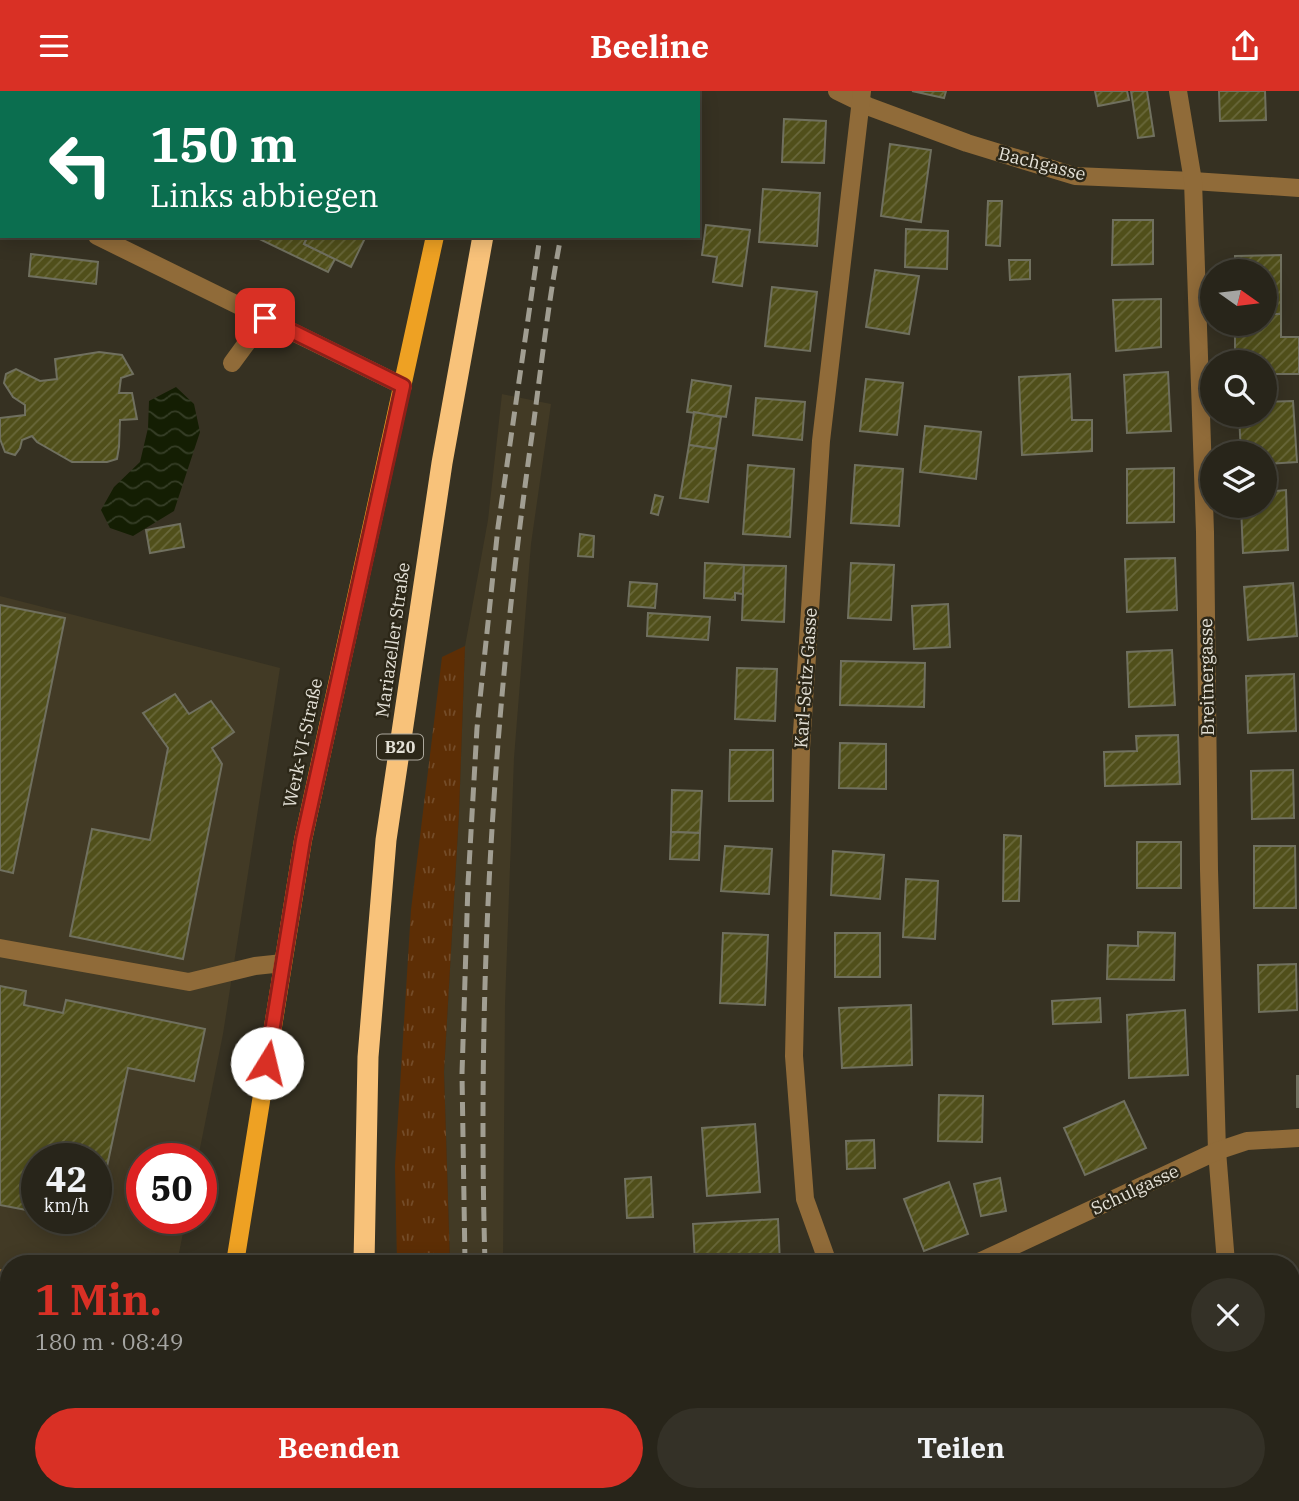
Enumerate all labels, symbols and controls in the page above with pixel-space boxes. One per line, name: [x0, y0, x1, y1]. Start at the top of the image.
text: Beeline: [590, 25, 709, 67]
icon: menu: [35, 27, 73, 65]
icon: share: [1226, 27, 1264, 65]
text: 150 m: [150, 112, 297, 175]
icon: left: [35, 119, 126, 210]
street label: Bachgasse: [996, 142, 1088, 185]
text: Links abbiegen: [150, 174, 379, 216]
north arrow: [1200, 259, 1278, 336]
map controls: [1200, 259, 1277, 518]
pin: [235, 288, 295, 348]
icon: arrive: [246, 299, 284, 337]
button: search: [1200, 350, 1277, 427]
button: layers: [1200, 441, 1277, 518]
street label: Mariazeller Straße: [370, 561, 415, 719]
street label: Karl-Seitz-Gasse: [789, 607, 822, 749]
street label: Breitnergasse: [1194, 618, 1219, 736]
street label: Werk-VI-Straße: [278, 676, 327, 810]
road number: B20: [377, 734, 423, 759]
position arrow: [230, 1026, 304, 1100]
speed limit sign: 50: [126, 1143, 217, 1234]
text: 42: [45, 1156, 88, 1202]
street label: Schulgasse: [1087, 1159, 1182, 1220]
text: km/h: [44, 1194, 89, 1217]
text: 1 Min.: [35, 1272, 162, 1327]
button: close: [1191, 1278, 1265, 1352]
text: 180 m · 08:49: [35, 1326, 184, 1356]
button: Beenden: [35, 1408, 643, 1488]
button: Teilen: [657, 1408, 1265, 1488]

